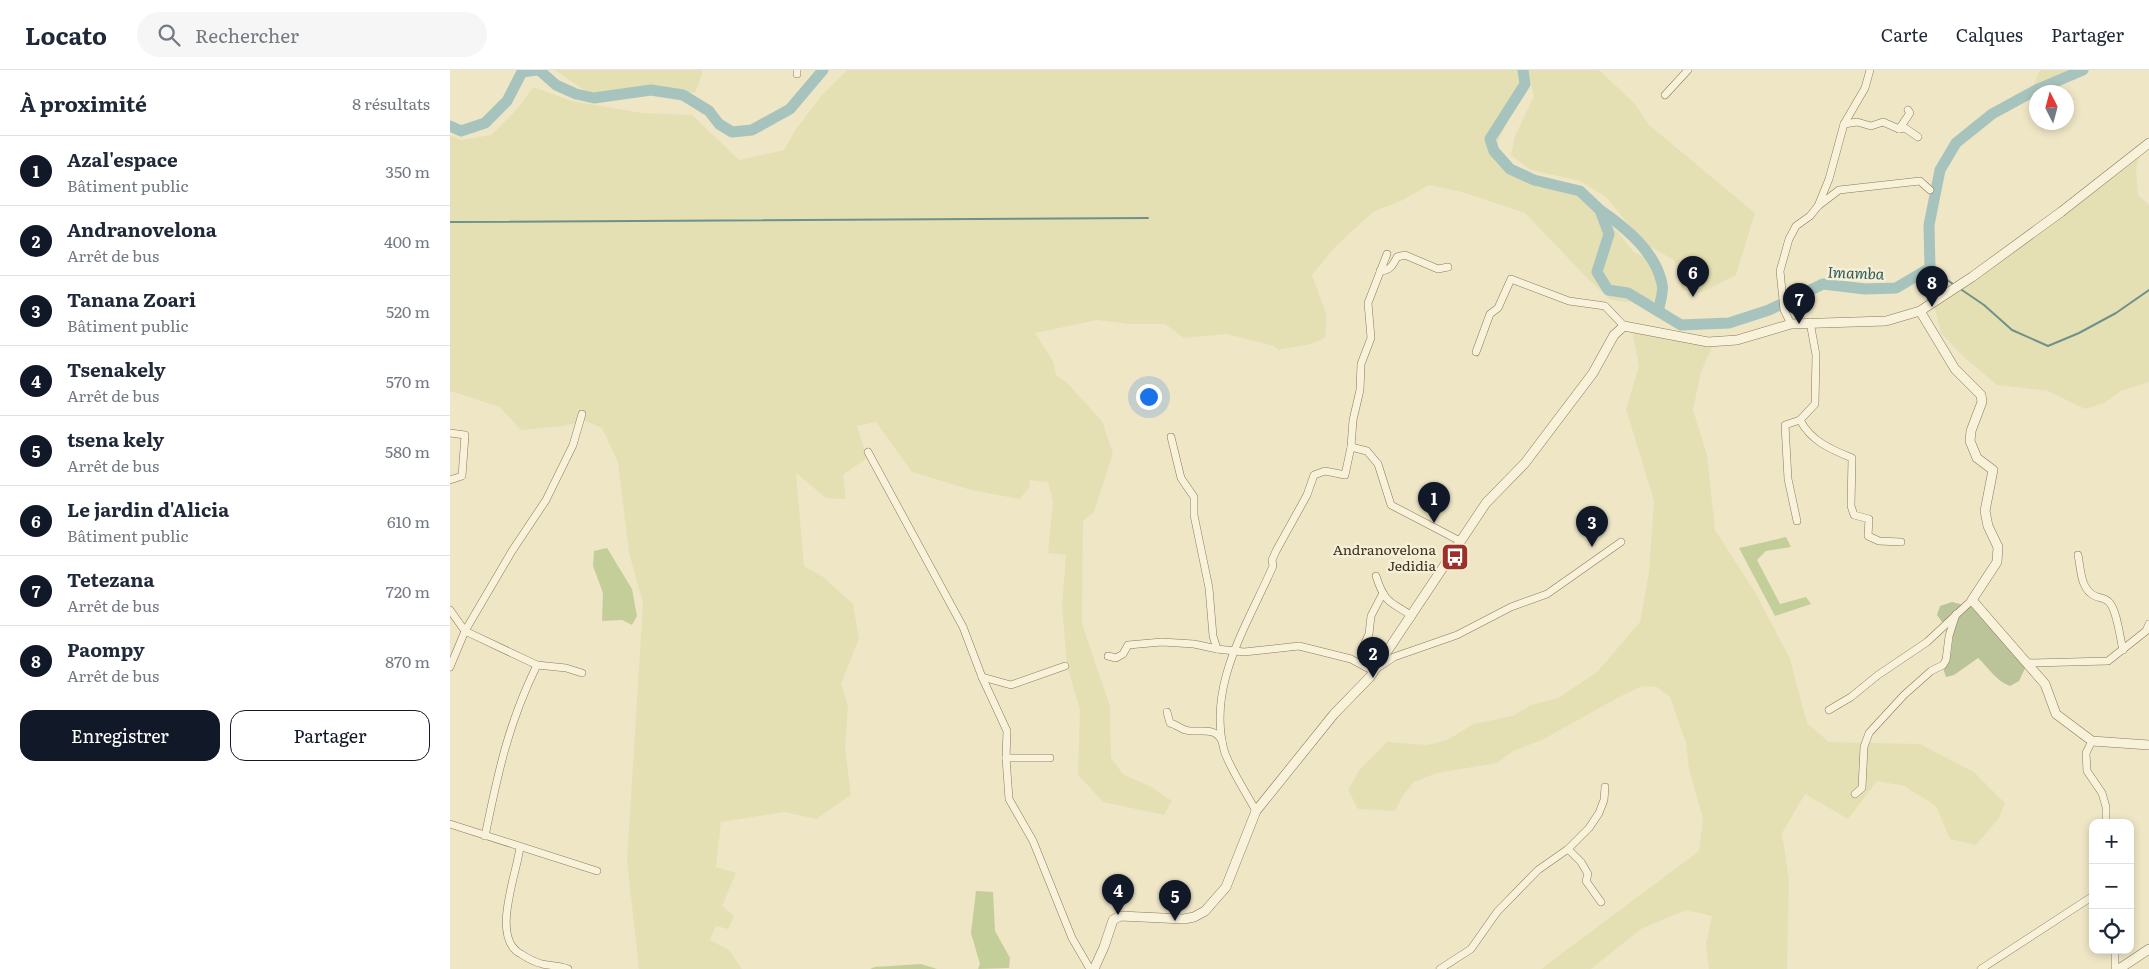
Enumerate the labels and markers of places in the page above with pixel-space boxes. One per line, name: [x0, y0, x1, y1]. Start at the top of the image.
pin: 6: [1677, 256, 1709, 297]
pin: 8: [1916, 266, 1948, 307]
pin: 7: [1783, 283, 1815, 324]
pin: 1: [1418, 482, 1450, 523]
pin: 3: [1576, 506, 1608, 547]
place label: Andranovelona Jedidia: [1333, 539, 1436, 575]
bus stop icon: Andranovelona Jedidia: [1440, 542, 1470, 572]
pin: 2: [1357, 637, 1389, 678]
pin: 4: [1102, 874, 1134, 915]
pin: 5: [1159, 880, 1191, 921]

